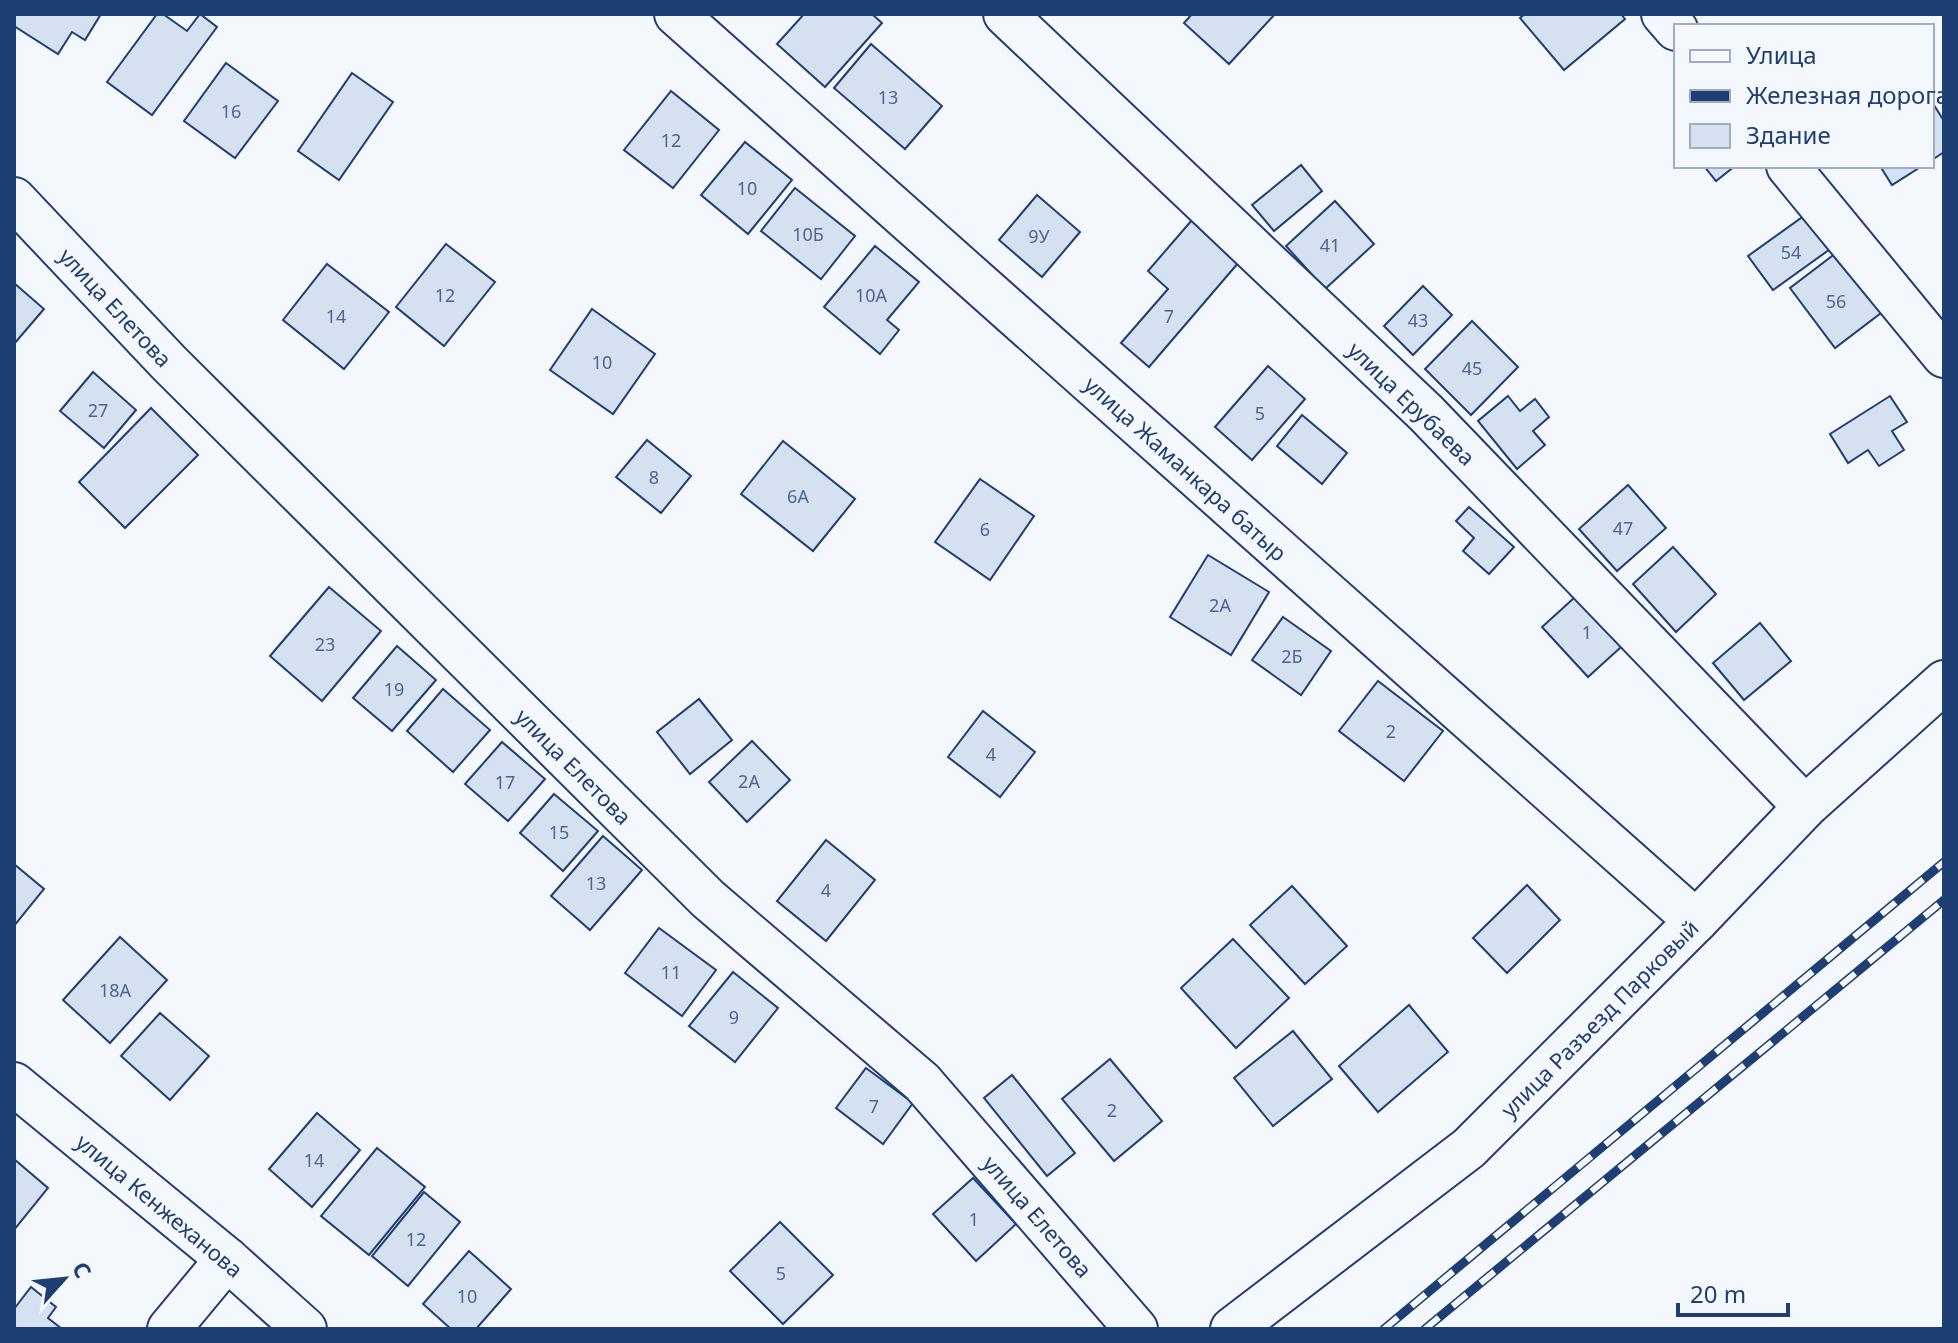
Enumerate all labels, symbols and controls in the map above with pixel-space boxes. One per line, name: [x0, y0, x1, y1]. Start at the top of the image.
legend: [1674, 24, 1934, 168]
text: Улица: [1746, 38, 1817, 71]
text: Железная дорога: [1746, 78, 1949, 111]
house number: 13: [878, 85, 898, 109]
house number: 16: [221, 99, 241, 123]
text: Здание: [1746, 118, 1831, 151]
house number: 12: [661, 128, 681, 152]
house number: 10: [737, 176, 757, 200]
house number: 10Б: [792, 222, 824, 246]
house number: 9У: [1028, 224, 1051, 248]
house number: 41: [1320, 233, 1340, 257]
house number: 54: [1781, 240, 1801, 264]
street label: улица Елетова: [53, 241, 179, 373]
house number: 12: [435, 283, 455, 307]
house number: 10А: [855, 283, 888, 307]
house number: 56: [1826, 289, 1846, 313]
house number: 14: [326, 304, 346, 328]
house number: 7: [1164, 304, 1174, 328]
house number: 43: [1408, 308, 1428, 332]
street label: улица Ерубаева: [1342, 334, 1482, 472]
house number: 10: [592, 350, 612, 374]
house number: 45: [1462, 356, 1482, 380]
street label: улица Жаманкара батыр: [1078, 369, 1294, 567]
house number: 27: [88, 398, 108, 422]
house number: 5: [1255, 401, 1265, 425]
house number: 8: [649, 465, 659, 489]
house number: 6А: [787, 484, 809, 508]
house number: 47: [1613, 516, 1633, 540]
house number: 6: [980, 517, 990, 541]
house number: 2А: [1209, 593, 1231, 617]
house number: 1: [1582, 620, 1592, 644]
house number: 23: [315, 632, 335, 656]
house number: 2Б: [1281, 644, 1303, 668]
house number: 19: [384, 677, 404, 701]
street label: улица Елетова: [509, 701, 639, 831]
house number: 2: [1386, 719, 1396, 743]
house number: 4: [986, 742, 996, 766]
house number: 2А: [738, 769, 760, 793]
house number: 17: [495, 770, 515, 794]
house number: 15: [549, 820, 569, 844]
house number: 13: [586, 871, 606, 895]
house number: 4: [821, 878, 831, 902]
street label: улица Разъезд Парковый: [1494, 913, 1704, 1123]
house number: 11: [661, 960, 681, 984]
house number: 18А: [99, 978, 132, 1002]
house number: 9: [729, 1005, 739, 1029]
house number: 7: [869, 1094, 879, 1118]
house number: 2: [1107, 1098, 1117, 1122]
street label: улица Кенжеханова: [70, 1126, 250, 1284]
house number: 14: [304, 1148, 324, 1172]
street label: улица Елетова: [977, 1148, 1099, 1284]
house number: 1: [969, 1207, 979, 1231]
house number: 12: [406, 1227, 426, 1251]
north arrow: [24, 1239, 104, 1319]
text: С: [66, 1256, 99, 1283]
house number: 5: [776, 1261, 786, 1285]
scale bar: [1678, 1267, 1788, 1317]
text: 20 m: [1690, 1277, 1746, 1310]
house number: 10: [457, 1284, 477, 1308]

